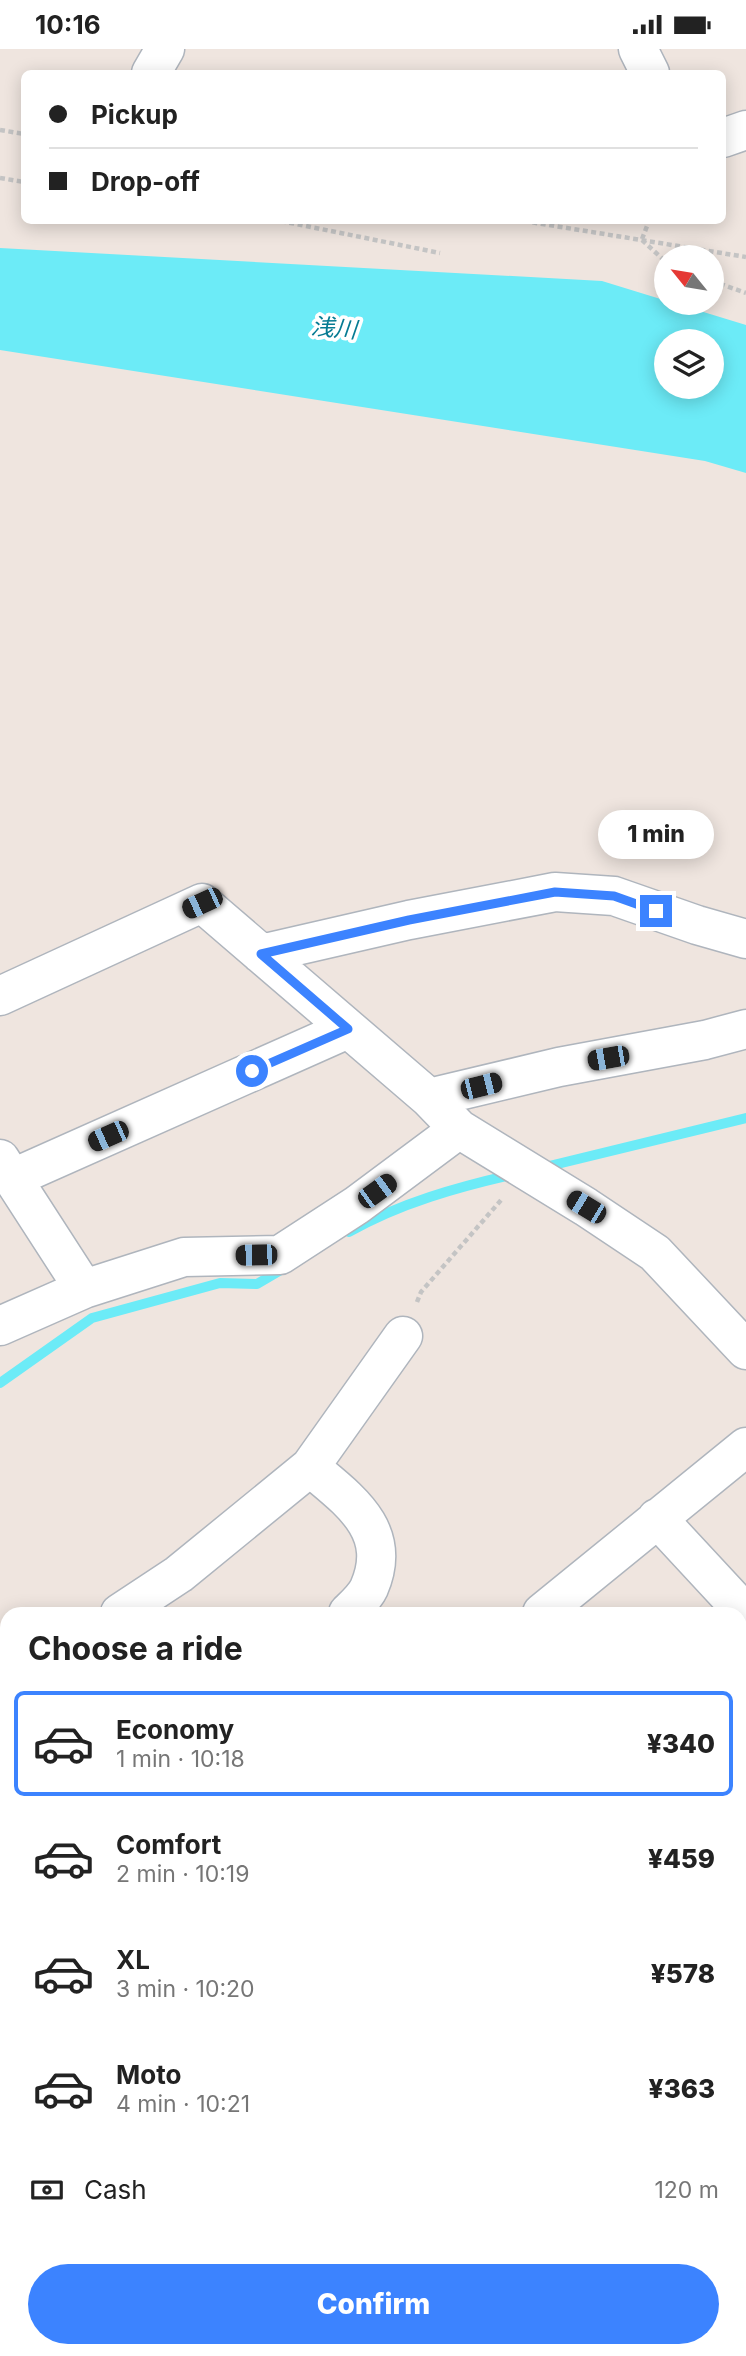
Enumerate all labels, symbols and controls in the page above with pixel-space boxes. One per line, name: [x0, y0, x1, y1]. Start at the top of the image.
text: 10:16: [35, 9, 101, 40]
text: Pickup: [91, 99, 178, 130]
text: Drop-off: [91, 166, 200, 197]
north arrow: [654, 245, 724, 315]
map controls: [654, 245, 724, 399]
water label: 浅川: [310, 312, 361, 344]
button: layers: [654, 329, 724, 399]
callout: 1 min: [598, 809, 714, 859]
text: 1 min: [627, 820, 685, 848]
car: [179, 885, 226, 921]
route end: [640, 895, 672, 927]
car: [586, 1044, 631, 1072]
route start: [236, 1055, 268, 1087]
car: [459, 1071, 504, 1101]
car: [85, 1118, 132, 1154]
car: [354, 1170, 401, 1212]
car: [563, 1187, 610, 1227]
car: [235, 1244, 278, 1266]
text: Choose a ride: [28, 1629, 243, 1668]
icon: car: [32, 1712, 95, 1775]
text: Economy: [116, 1714, 234, 1745]
text: ¥340: [647, 1728, 715, 1759]
text: 1 min · 10:18: [116, 1745, 245, 1773]
icon: car: [32, 1827, 95, 1890]
text: Comfort: [116, 1829, 221, 1860]
text: ¥459: [648, 1843, 715, 1874]
text: 2 min · 10:19: [116, 1860, 249, 1888]
icon: car: [32, 1942, 95, 2005]
text: XL: [116, 1944, 150, 1975]
text: ¥578: [651, 1958, 715, 1989]
text: 3 min · 10:20: [116, 1975, 255, 2003]
icon: car: [32, 2057, 95, 2120]
text: Moto: [116, 2059, 181, 2090]
text: ¥363: [649, 2073, 715, 2104]
text: 4 min · 10:21: [116, 2090, 250, 2118]
icon: cash: [28, 2171, 66, 2209]
text: Cash: [84, 2174, 147, 2205]
text: 120 m: [654, 2176, 719, 2204]
button: Confirm: [28, 2264, 719, 2344]

